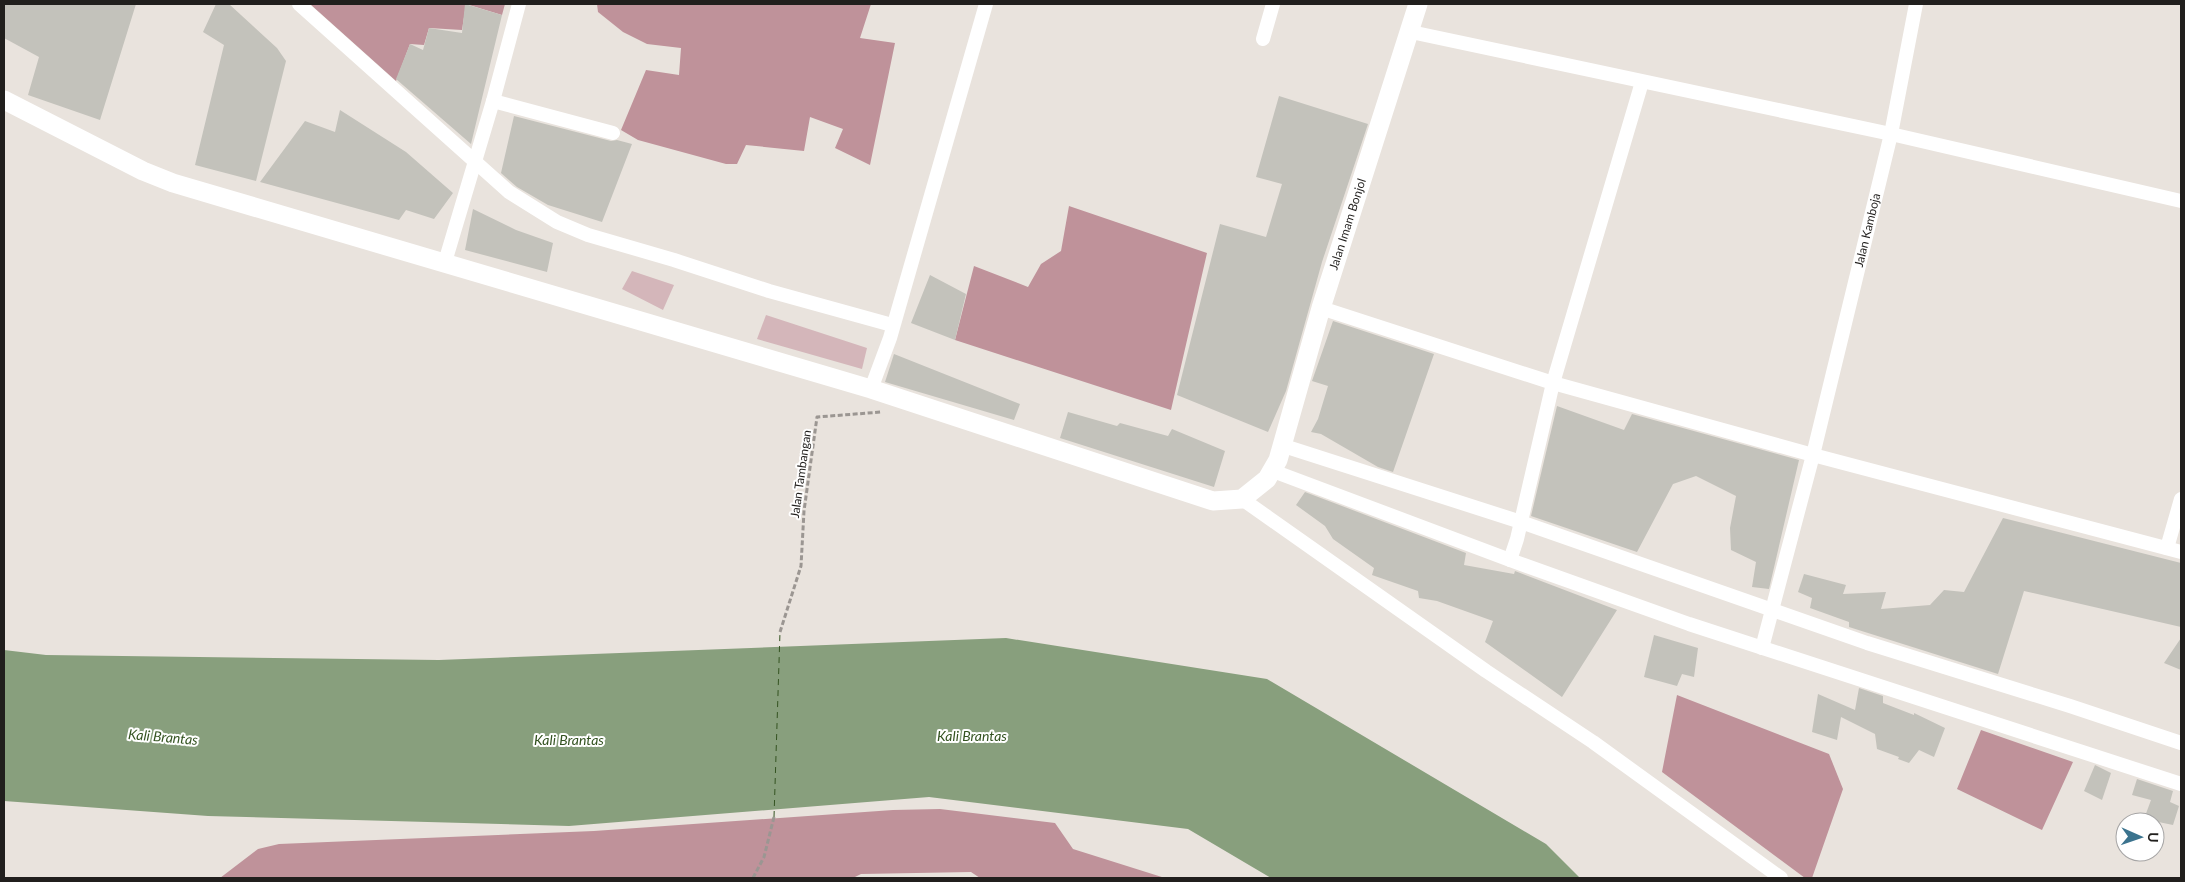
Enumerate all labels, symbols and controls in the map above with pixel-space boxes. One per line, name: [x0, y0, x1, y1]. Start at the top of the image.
street label: Jalan Imam Bonjol: [1326, 176, 1369, 272]
street label: Jalan Kamboja: [1851, 192, 1883, 269]
street label: Jalan Tambangan: [787, 429, 814, 519]
water label: Kali Brantas: [127, 725, 199, 748]
water label: Kali Brantas: [937, 727, 1007, 744]
water label: Kali Brantas: [534, 731, 604, 748]
north arrow: [2115, 812, 2165, 862]
text: U: [2145, 832, 2162, 843]

